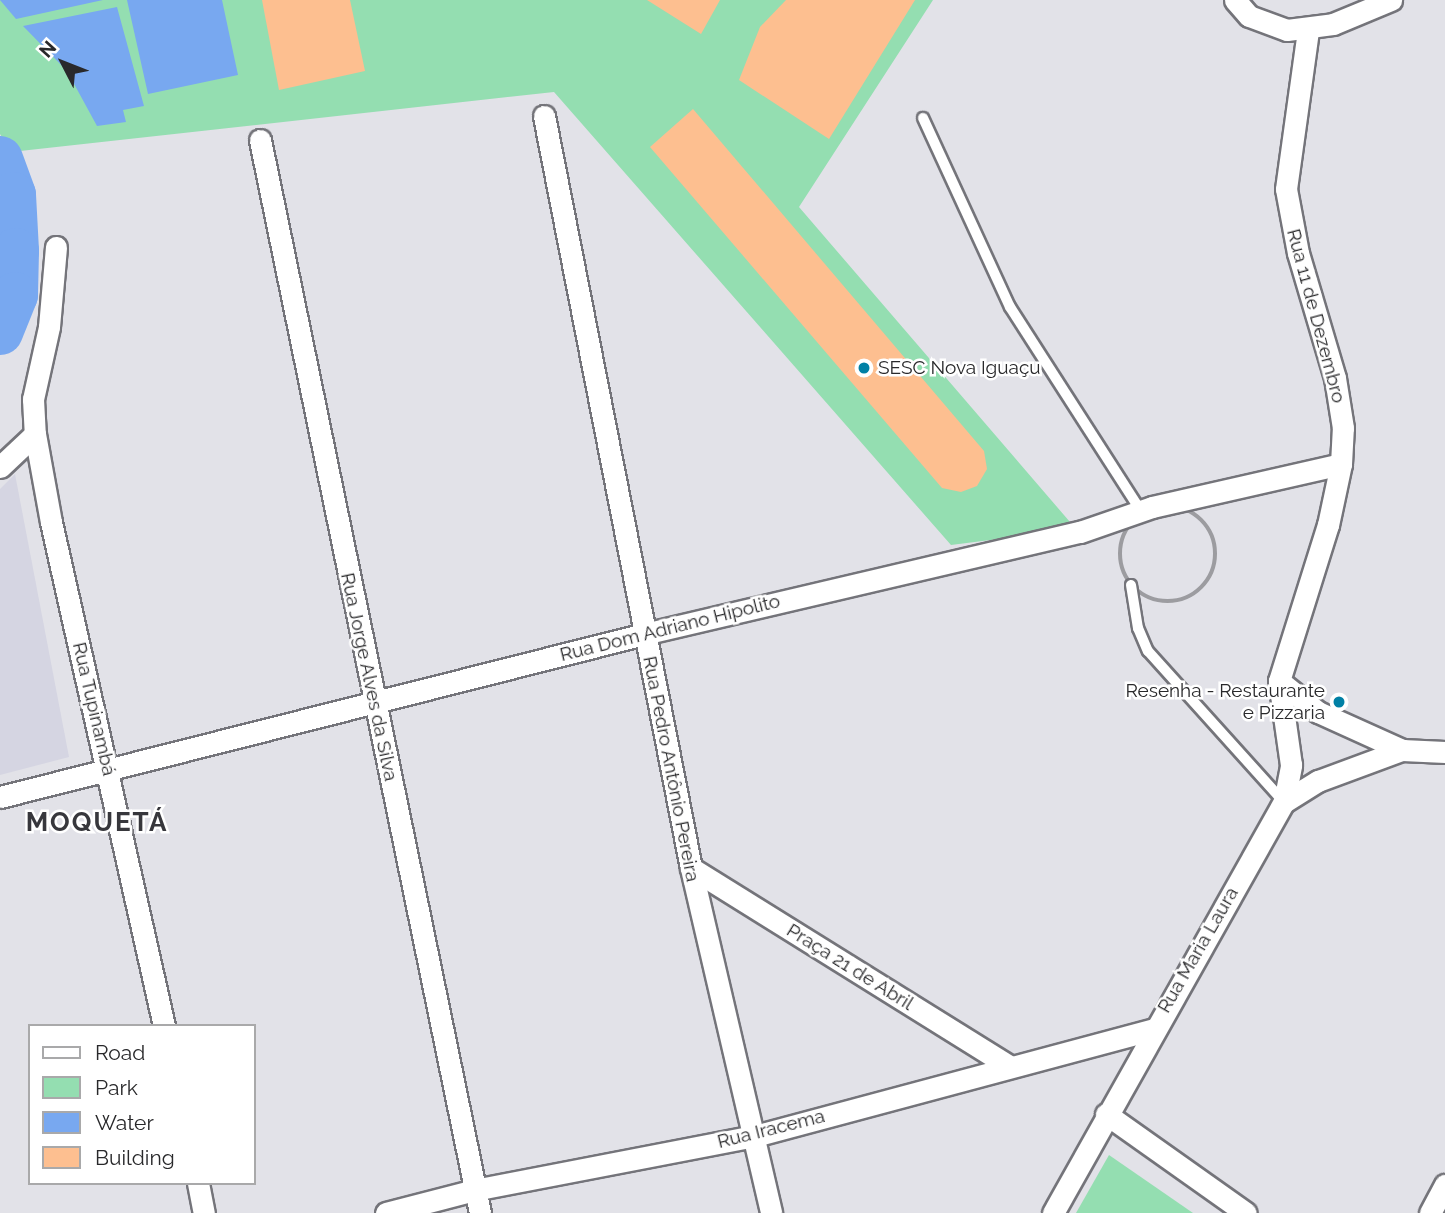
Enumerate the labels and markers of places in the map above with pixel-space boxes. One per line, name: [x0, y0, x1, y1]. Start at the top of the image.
place label: SESC Nova Iguaçu: [878, 357, 1041, 379]
marker: SESC Nova Iguaçu: [856, 360, 872, 376]
place label: Resenha - Restaurante e Pizzaria: [1125, 680, 1325, 724]
marker: Resenha - Restaurante e Pizzaria: [1331, 694, 1347, 710]

